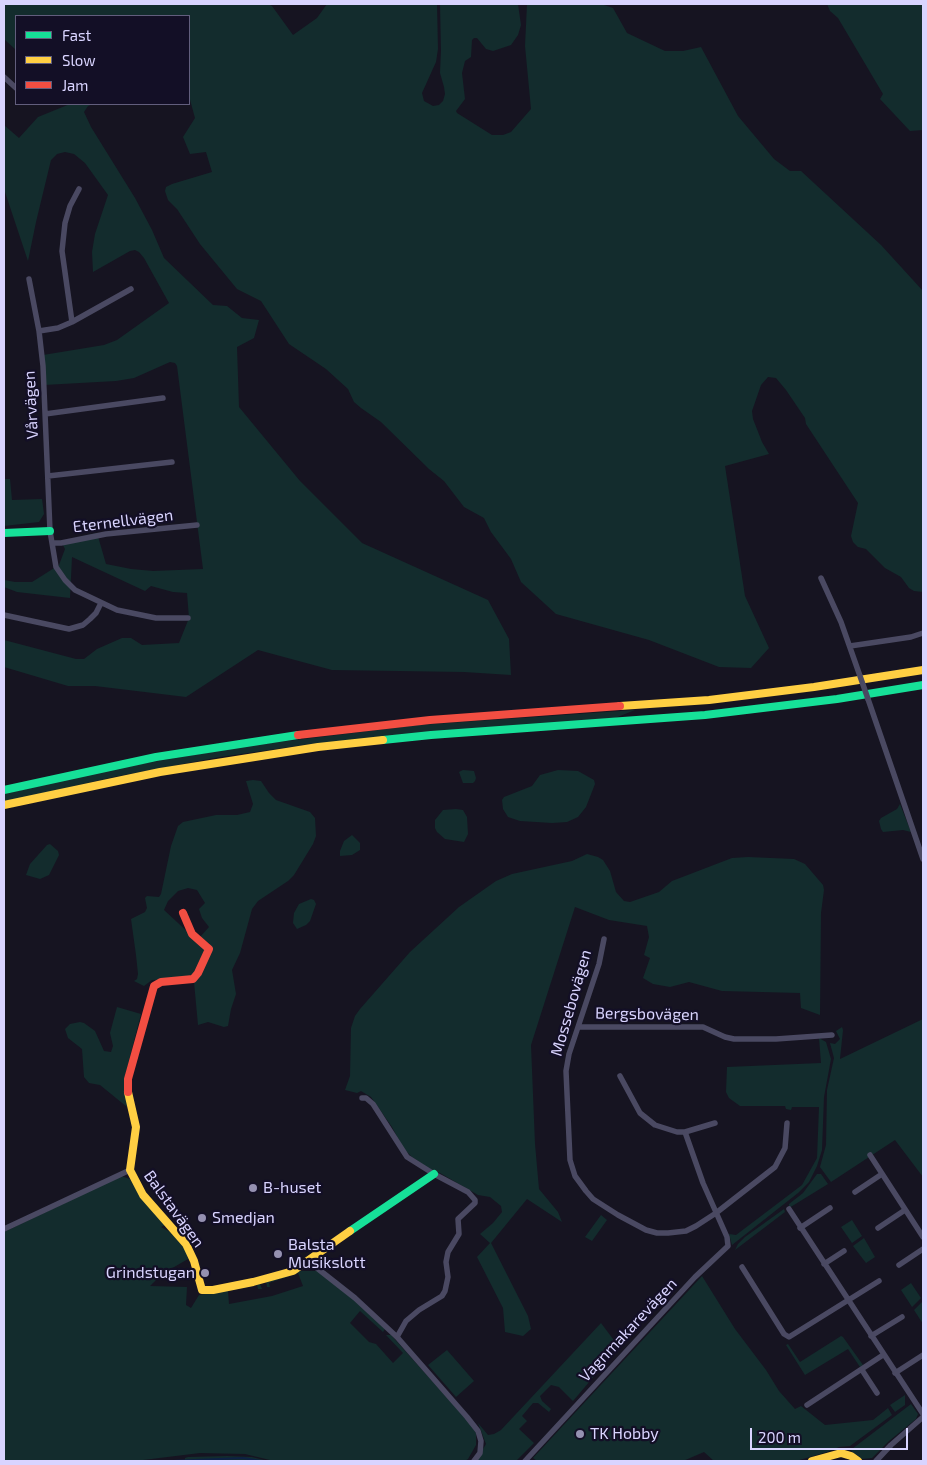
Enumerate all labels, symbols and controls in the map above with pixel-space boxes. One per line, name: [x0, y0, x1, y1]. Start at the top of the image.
legend: [15, 15, 190, 105]
text: Fast: [62, 26, 91, 44]
text: Slow: [62, 51, 96, 69]
text: Jam: [62, 76, 88, 94]
street label: Vårvägen: [20, 370, 42, 440]
street label: Eternellvägen: [72, 505, 174, 537]
street label: Mossebovägen: [547, 947, 595, 1059]
street label: Bergsbovägen: [595, 1003, 699, 1025]
street label: Balstavägen: [140, 1167, 208, 1251]
place label: B-huset: [263, 1178, 321, 1198]
marker: B-huset: [247, 1182, 259, 1194]
place label: Smedjan: [212, 1208, 275, 1228]
marker: Smedjan: [196, 1212, 208, 1224]
place label: Balsta Musikslott: [288, 1235, 366, 1273]
marker: Balsta Musikslott: [272, 1248, 284, 1260]
place label: Grindstugan: [106, 1263, 195, 1283]
marker: Grindstugan: [199, 1267, 211, 1279]
street label: Vagnmakarevägen: [575, 1274, 681, 1386]
scale bar: [752, 1418, 910, 1450]
place label: TK Hobby: [590, 1424, 659, 1444]
marker: TK Hobby: [574, 1428, 586, 1440]
text: 200 m: [758, 1428, 801, 1446]

